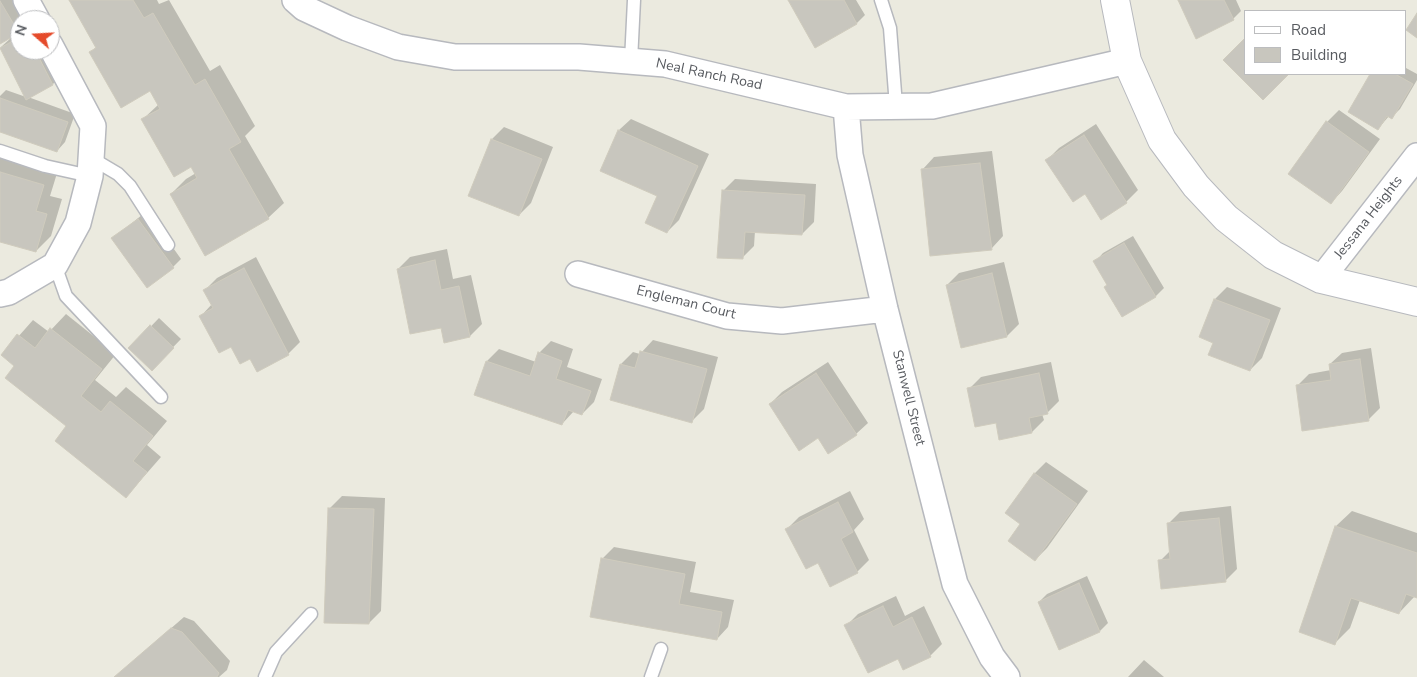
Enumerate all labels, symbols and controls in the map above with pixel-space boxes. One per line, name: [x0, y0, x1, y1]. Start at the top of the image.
north arrow: [10, 10, 60, 60]
legend: [1244, 10, 1407, 75]
text: Road: [1291, 20, 1326, 40]
text: N: [11, 22, 32, 38]
text: Building: [1291, 45, 1347, 65]
street label: Neal Ranch Road: [654, 56, 764, 94]
street label: Jessana Heights: [1331, 173, 1407, 263]
street label: Engleman Court: [635, 283, 737, 323]
street label: Stanwell Street: [888, 348, 928, 448]

